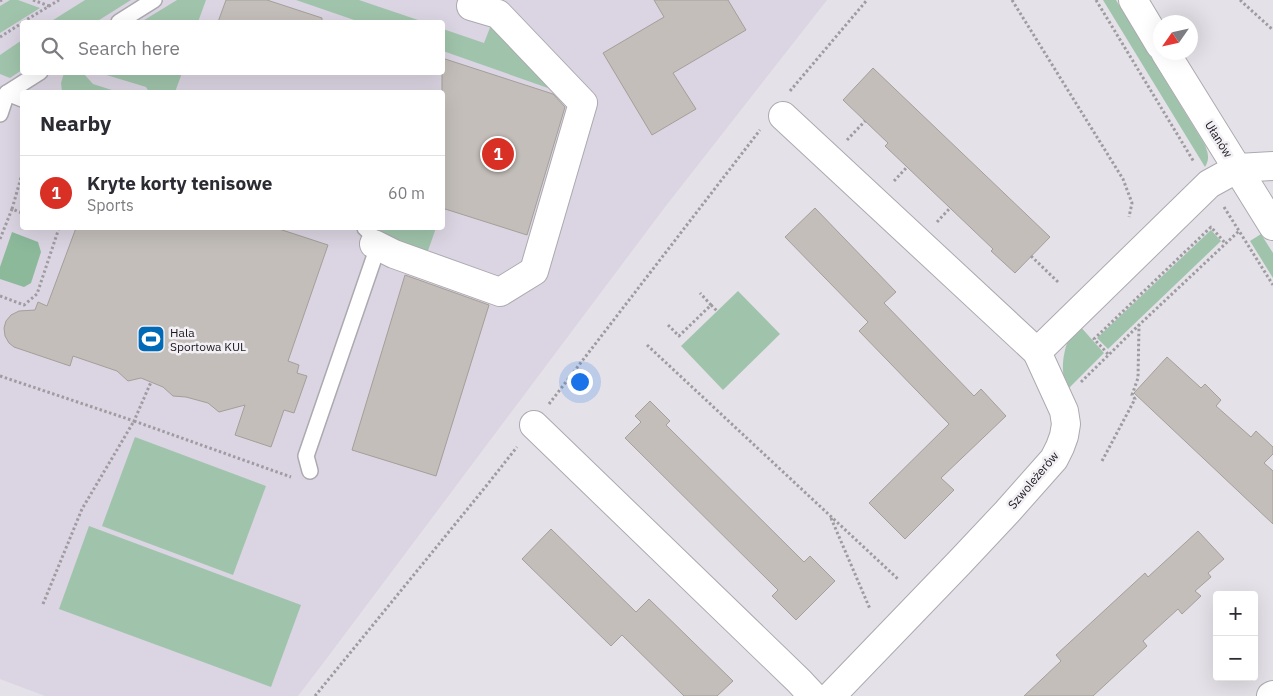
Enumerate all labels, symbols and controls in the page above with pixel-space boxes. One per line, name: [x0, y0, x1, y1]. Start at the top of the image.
north arrow: [1153, 15, 1198, 60]
search box: [20, 20, 445, 75]
icon: search: [38, 34, 66, 62]
text: Search here: [78, 36, 180, 60]
text: Nearby: [40, 109, 111, 137]
street label: Ułanów: [1202, 118, 1236, 160]
pin: 1: [482, 135, 514, 173]
text: Kryte korty tenisowe: [87, 171, 272, 195]
text: 1: [51, 183, 61, 203]
text: 60 m: [388, 183, 425, 203]
text: Sports: [87, 195, 134, 215]
sports icon: Hala Sportowa KUL: [136, 324, 166, 354]
place label: Hala Sportowa KUL: [170, 325, 246, 354]
your location: [567, 369, 593, 395]
street label: Szwoleżerów: [1005, 448, 1061, 512]
map controls: [1213, 591, 1258, 681]
button: +: [1213, 591, 1258, 636]
button: −: [1213, 636, 1258, 681]

